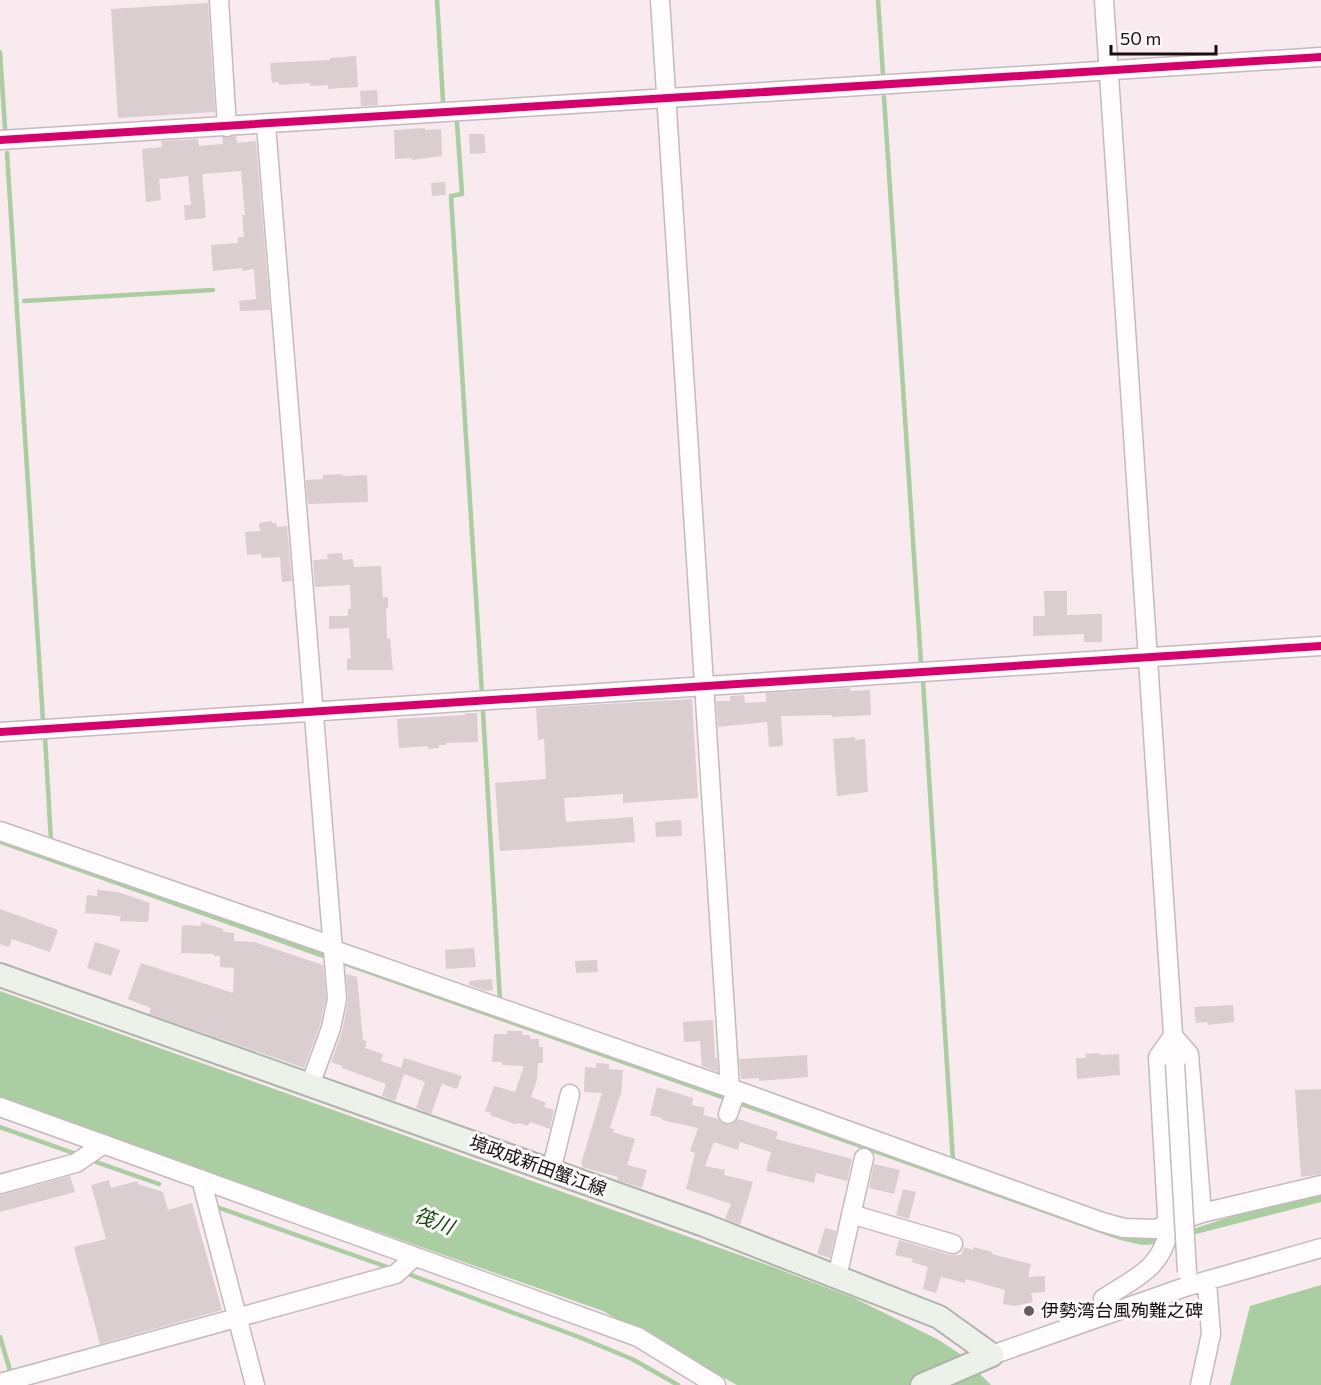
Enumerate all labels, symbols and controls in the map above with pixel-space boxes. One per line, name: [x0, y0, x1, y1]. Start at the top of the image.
scale bar: [1111, 18, 1216, 56]
text: 50 m: [1120, 27, 1161, 49]
street label: 境政成新田蟹江線: [467, 1130, 610, 1200]
water label: 筏川: [411, 1202, 459, 1239]
place label: 伊勢湾台風殉難之碑: [1041, 1299, 1203, 1321]
marker: 伊勢湾台風殉難之碑: [1022, 1304, 1036, 1318]

